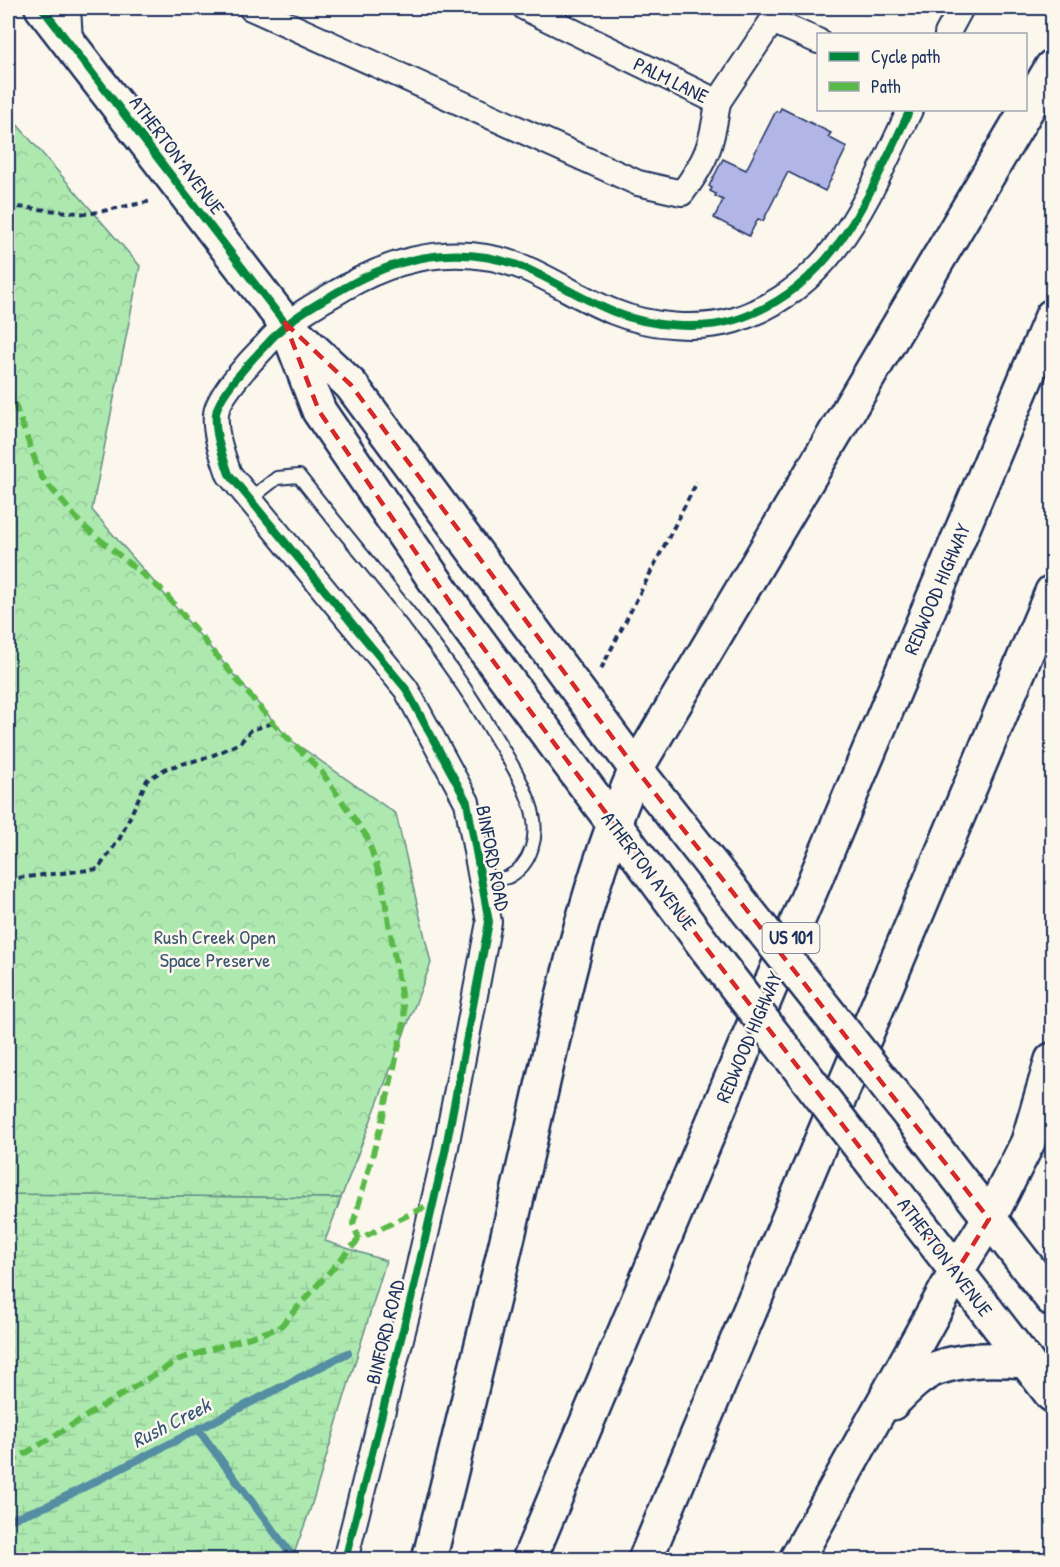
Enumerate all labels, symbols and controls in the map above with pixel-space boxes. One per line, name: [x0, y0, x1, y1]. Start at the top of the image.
legend: [817, 33, 1027, 111]
text: Cycle path: [871, 44, 941, 69]
street label: PALM LANE: [629, 50, 713, 109]
text: Path: [871, 74, 901, 99]
street label: ATHERTON AVENUE: [124, 90, 231, 220]
street label: REDWOOD HIGHWAY: [897, 519, 976, 659]
street label: BINFORD ROAD: [470, 803, 517, 913]
street label: ATHERTON AVENUE: [596, 806, 703, 936]
park label: Rush Creek Open Space Preserve: [154, 923, 276, 973]
road number: US 101: [762, 923, 820, 953]
street label: REDWOOD HIGHWAY: [709, 967, 788, 1107]
street label: ATHERTON AVENUE: [892, 1192, 999, 1322]
street label: BINFORD ROAD: [359, 1276, 411, 1387]
water label: Rush Creek: [126, 1389, 217, 1455]

